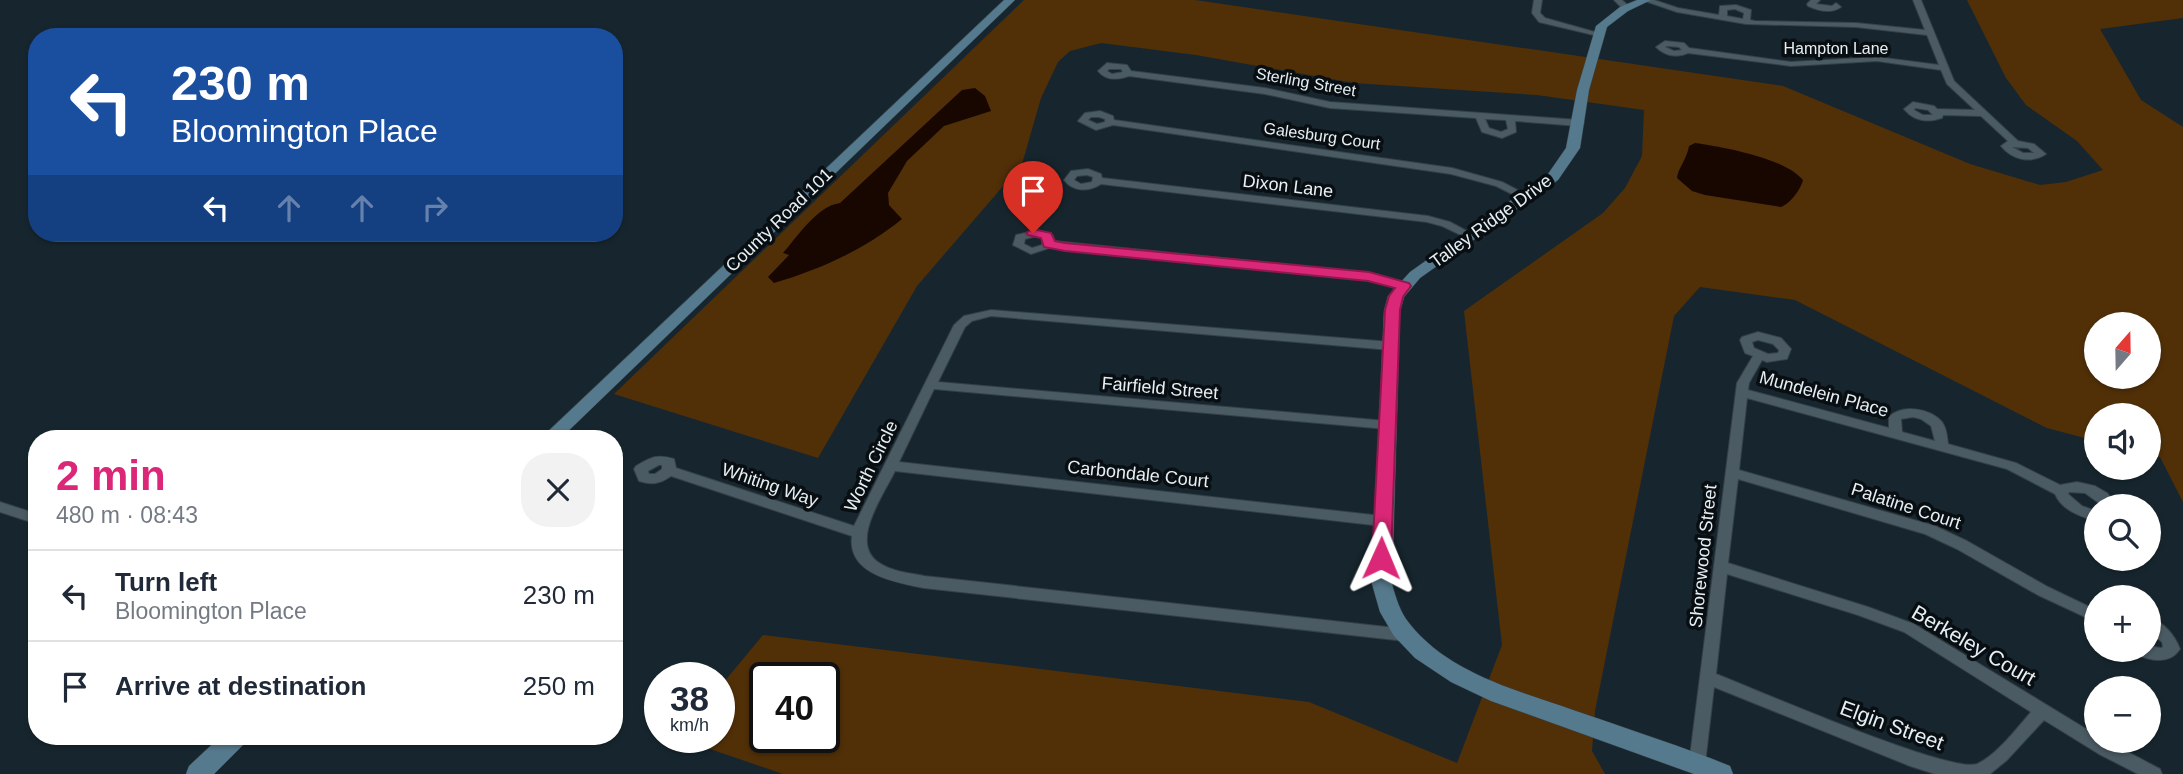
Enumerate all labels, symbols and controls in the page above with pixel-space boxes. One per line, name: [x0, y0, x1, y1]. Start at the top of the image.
street label: Hampton Lane: [1784, 40, 1889, 57]
icon: left: [56, 56, 147, 147]
text: 230 m: [171, 56, 310, 110]
street label: Sterling Street: [1255, 65, 1358, 99]
text: Bloomington Place: [171, 113, 438, 149]
street label: Galesburg Court: [1263, 119, 1382, 153]
pin: [1003, 161, 1063, 233]
street label: County Road 101: [722, 164, 836, 276]
street label: Talley Ridge Drive: [1426, 170, 1556, 272]
street label: Dixon Lane: [1242, 171, 1334, 201]
icon: arrive: [1014, 172, 1052, 210]
icon: left: [197, 189, 235, 227]
icon: ahead: [270, 189, 308, 227]
icon: ahead: [343, 189, 381, 227]
icon: right: [416, 189, 454, 227]
north arrow: [2084, 312, 2161, 388]
map controls: [2084, 312, 2161, 753]
street label: Mundelein Place: [1757, 367, 1891, 421]
street label: Fairfield Street: [1101, 373, 1219, 403]
button: sound: [2084, 403, 2161, 480]
street label: Worth Circle: [840, 417, 902, 515]
text: 2 min: [56, 452, 166, 499]
button: close: [521, 453, 595, 527]
street label: Carbondale Court: [1066, 457, 1210, 491]
street label: Whiting Way: [719, 459, 821, 511]
street label: Palatine Court: [1849, 479, 1963, 533]
street label: Shorewood Street: [1686, 483, 1720, 629]
button: search: [2084, 494, 2161, 571]
text: 480 m · 08:43: [56, 502, 198, 528]
position arrow: [1344, 521, 1418, 595]
text: Turn left: [115, 567, 217, 597]
icon: left: [56, 577, 94, 615]
text: 230 m: [523, 580, 595, 610]
button: +: [2084, 585, 2161, 662]
text: Bloomington Place: [115, 598, 307, 624]
street label: Berkeley Court: [1908, 600, 2040, 690]
speed limit sign: 40: [749, 662, 840, 753]
icon: arrive: [56, 668, 94, 706]
text: Arrive at destination: [115, 671, 366, 701]
text: 250 m: [523, 671, 595, 701]
button: −: [2084, 676, 2161, 753]
text: 38: [670, 679, 709, 718]
street label: Elgin Street: [1837, 696, 1947, 754]
text: km/h: [670, 715, 709, 735]

